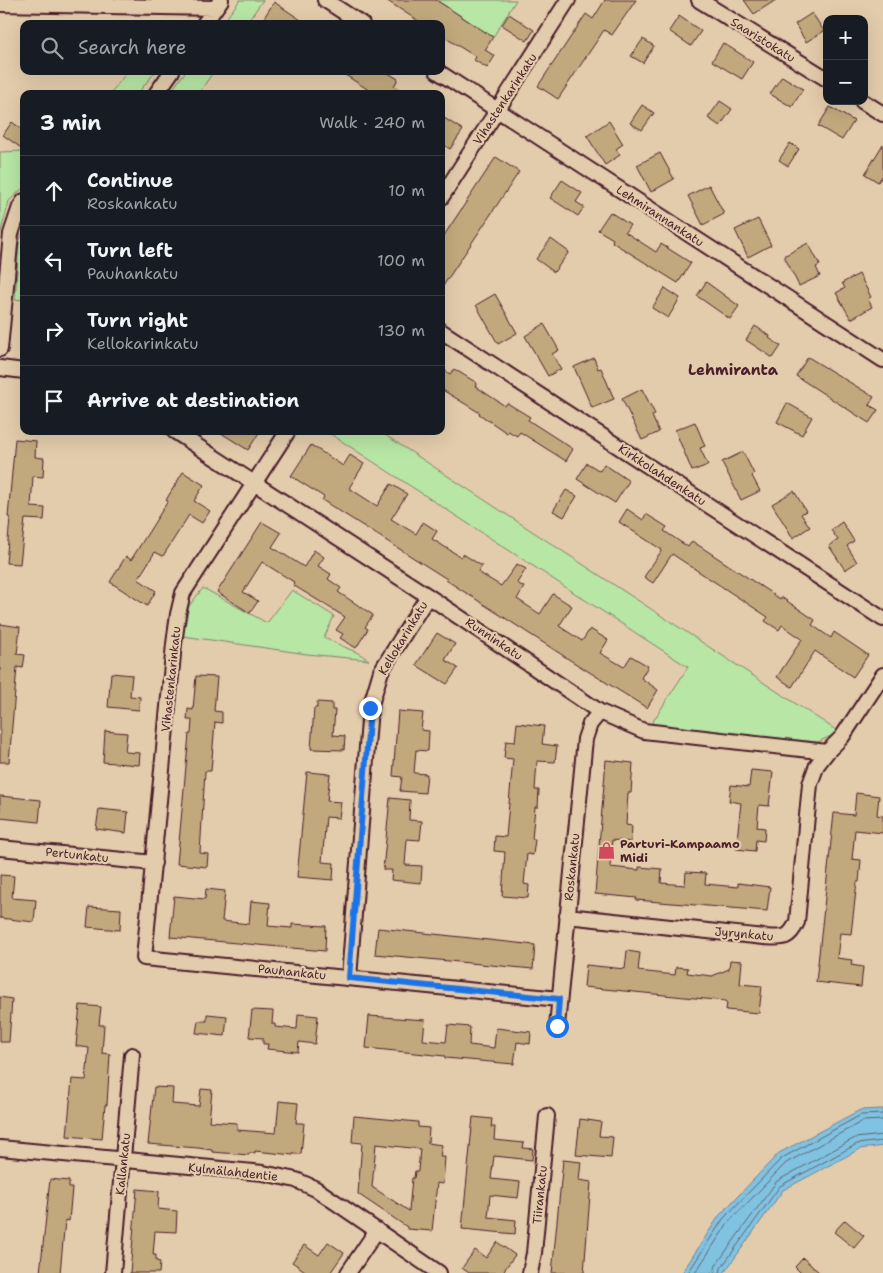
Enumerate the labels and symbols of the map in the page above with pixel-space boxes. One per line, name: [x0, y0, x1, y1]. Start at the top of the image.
street label: Saaristokatu: [728, 14, 798, 66]
street label: Vihastenkarinkatu: [469, 50, 541, 148]
street label: Lehmirannankatu: [613, 182, 707, 250]
district label: Lehmiranta: [688, 360, 779, 380]
street label: Kirkkolahdenkatu: [615, 441, 709, 509]
street label: Kellokarinkatu: [375, 598, 431, 678]
street label: Runninkatu: [462, 614, 526, 664]
street label: Vihastenkarinkatu: [157, 625, 185, 733]
route end: [359, 697, 382, 720]
street label: Roskankatu: [560, 832, 584, 902]
place label: Parturi-Kampaamo Midi: [620, 836, 740, 866]
shop icon: Parturi-Kampaamo Midi: [596, 841, 616, 861]
street label: Pertunkatu: [45, 844, 109, 866]
street label: Jyrynkatu: [714, 923, 774, 945]
street label: Pauhankatu: [257, 960, 327, 984]
route start: [546, 1015, 569, 1038]
street label: Kallankatu: [112, 1132, 134, 1196]
street label: Kylmälahdentie: [187, 1159, 279, 1185]
street label: Tiirankatu: [529, 1165, 551, 1225]

